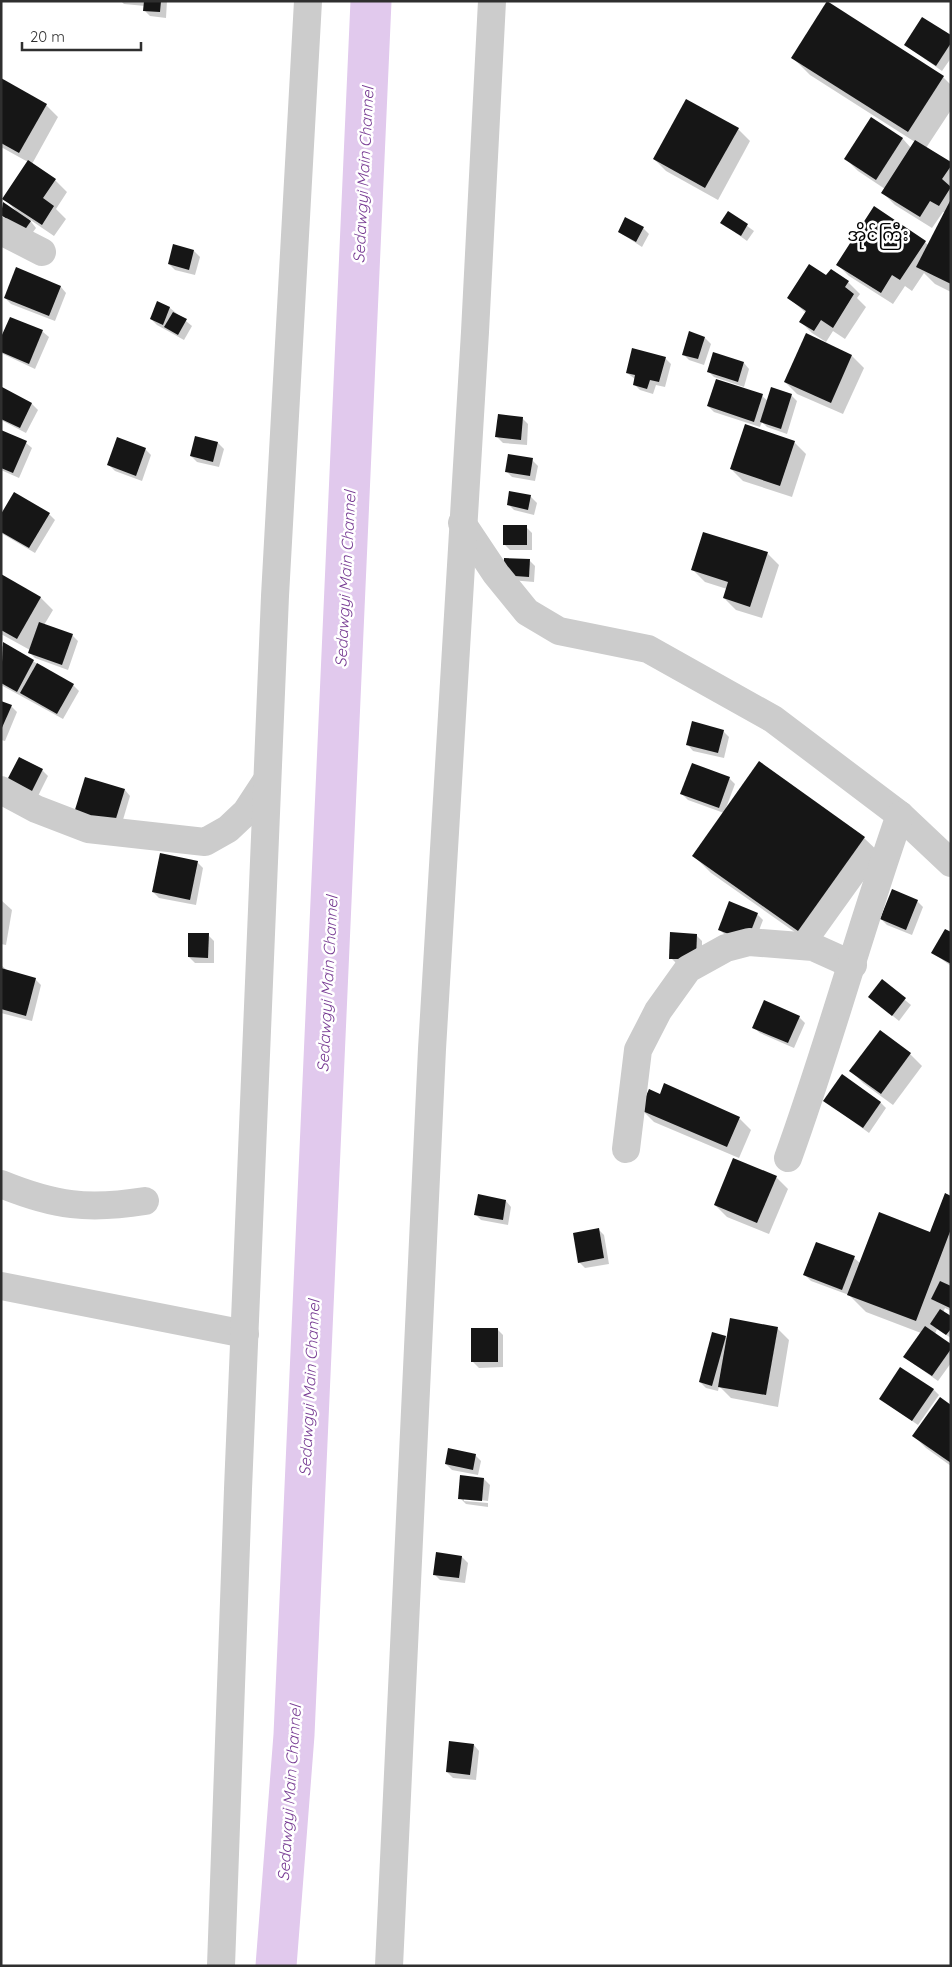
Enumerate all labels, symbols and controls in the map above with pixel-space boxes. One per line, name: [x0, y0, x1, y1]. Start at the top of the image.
scale bar: [22, 20, 141, 52]
text: 20 m: [30, 27, 65, 46]
water label: Sedawgyi Main Channel: [348, 84, 378, 264]
district label: အိုင်ကြီး: [847, 221, 909, 250]
water label: Sedawgyi Main Channel: [330, 488, 360, 668]
water label: Sedawgyi Main Channel: [312, 893, 342, 1073]
water label: Sedawgyi Main Channel: [294, 1297, 324, 1477]
water label: Sedawgyi Main Channel: [273, 1702, 305, 1882]

